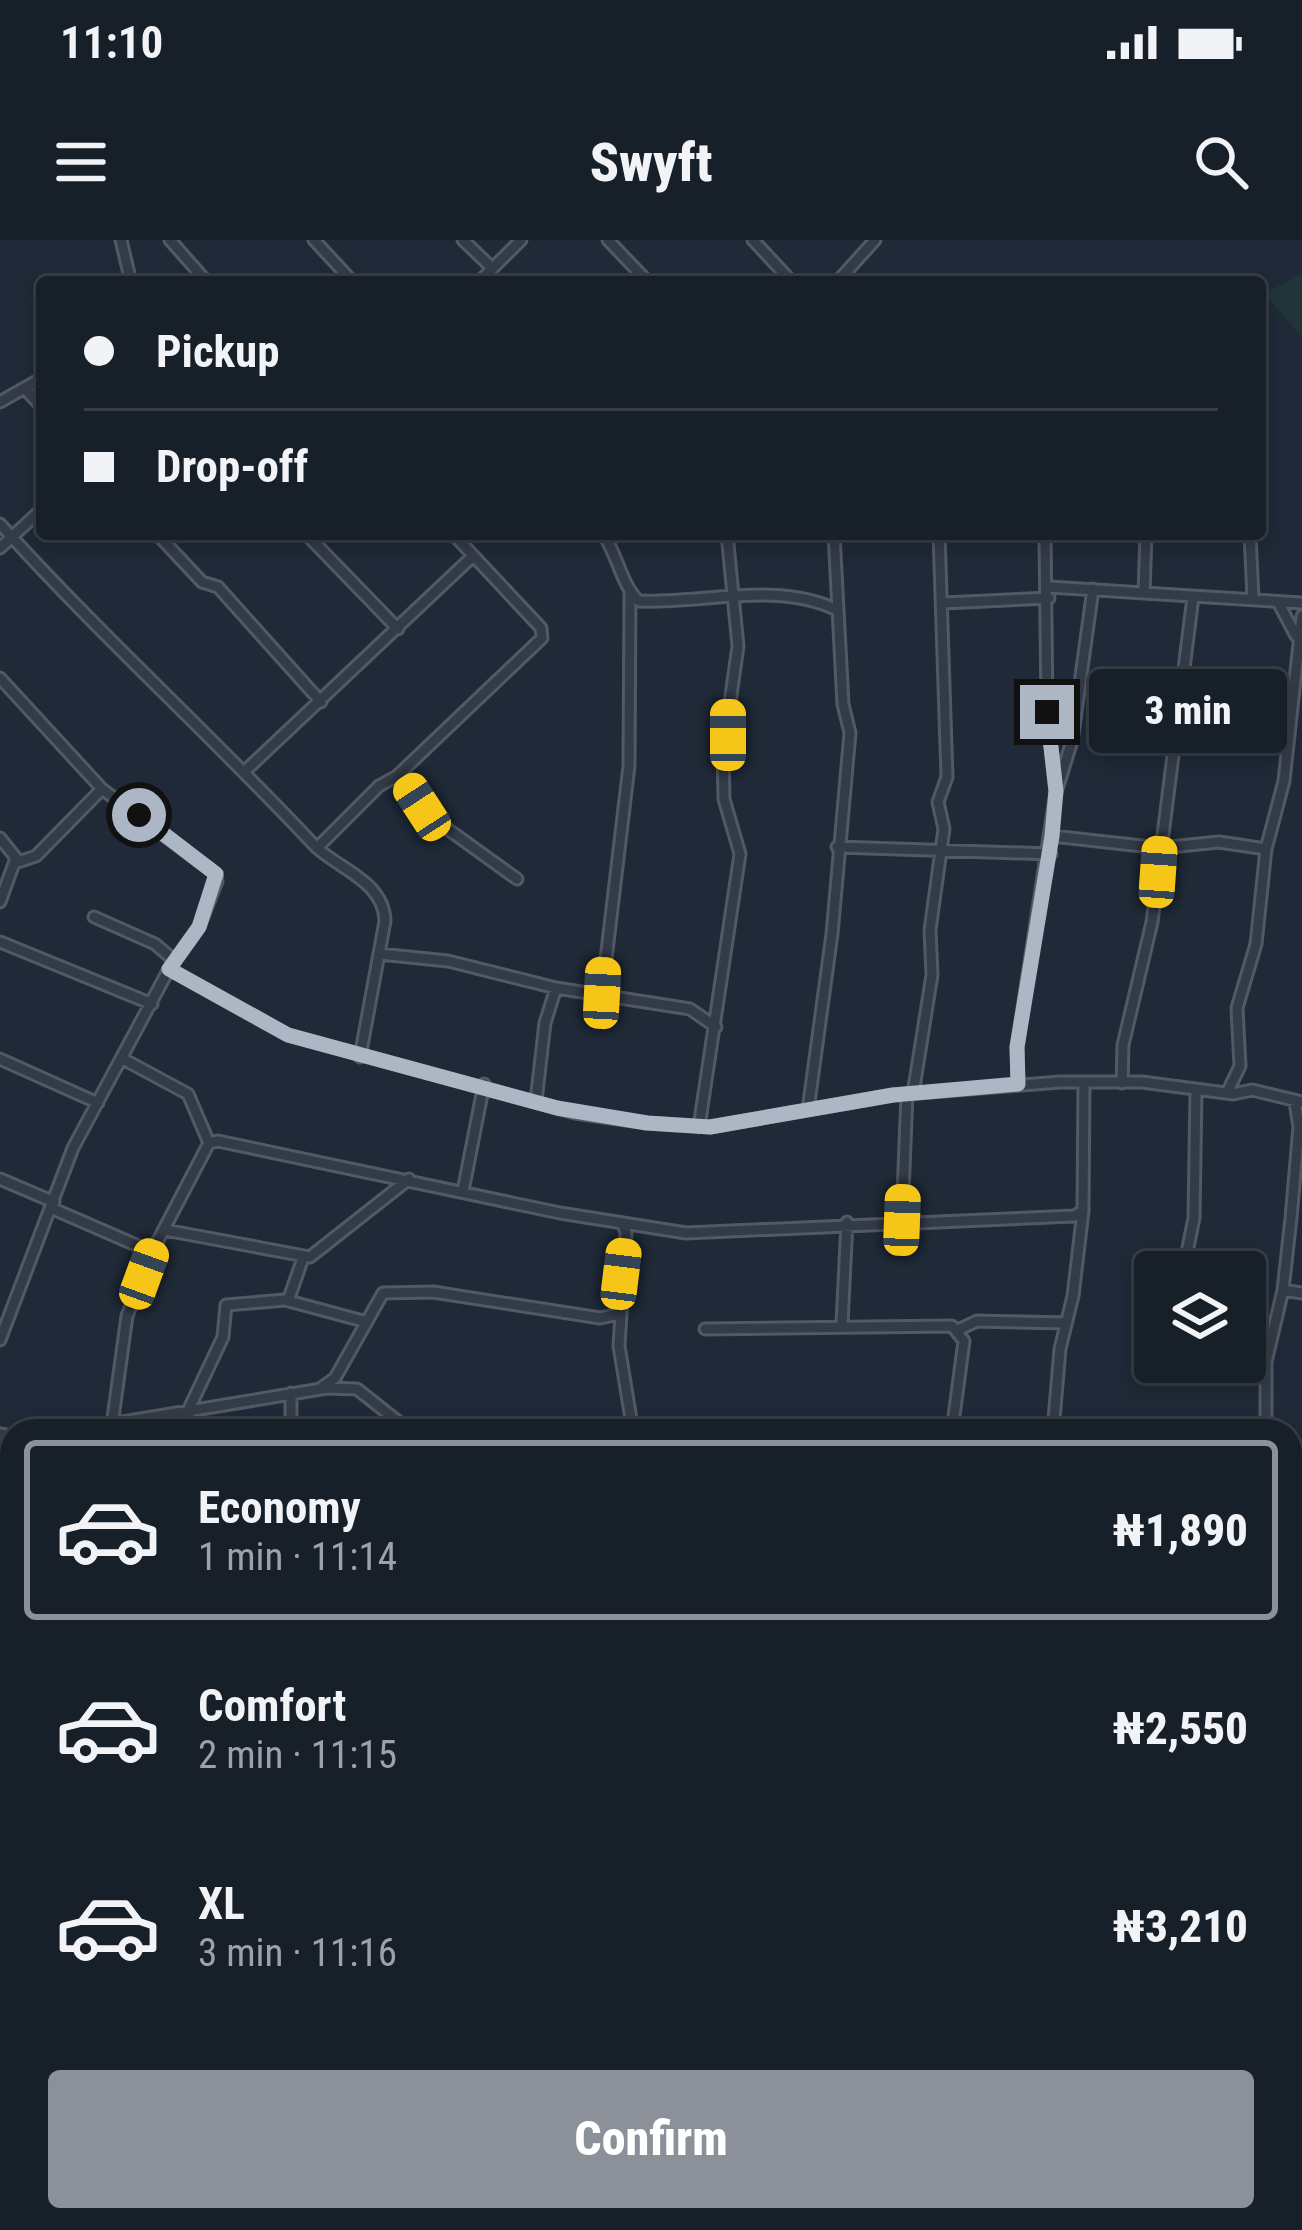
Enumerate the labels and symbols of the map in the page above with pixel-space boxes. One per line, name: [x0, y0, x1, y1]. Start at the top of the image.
callout: 3 min: [1089, 670, 1287, 754]
route end: [1020, 685, 1074, 739]
car: [710, 699, 746, 771]
car: [387, 767, 457, 847]
route start: [112, 788, 166, 842]
car: [1138, 835, 1178, 909]
car: [582, 956, 622, 1030]
car: [883, 1183, 921, 1257]
car: [115, 1234, 173, 1314]
car: [599, 1236, 643, 1312]

